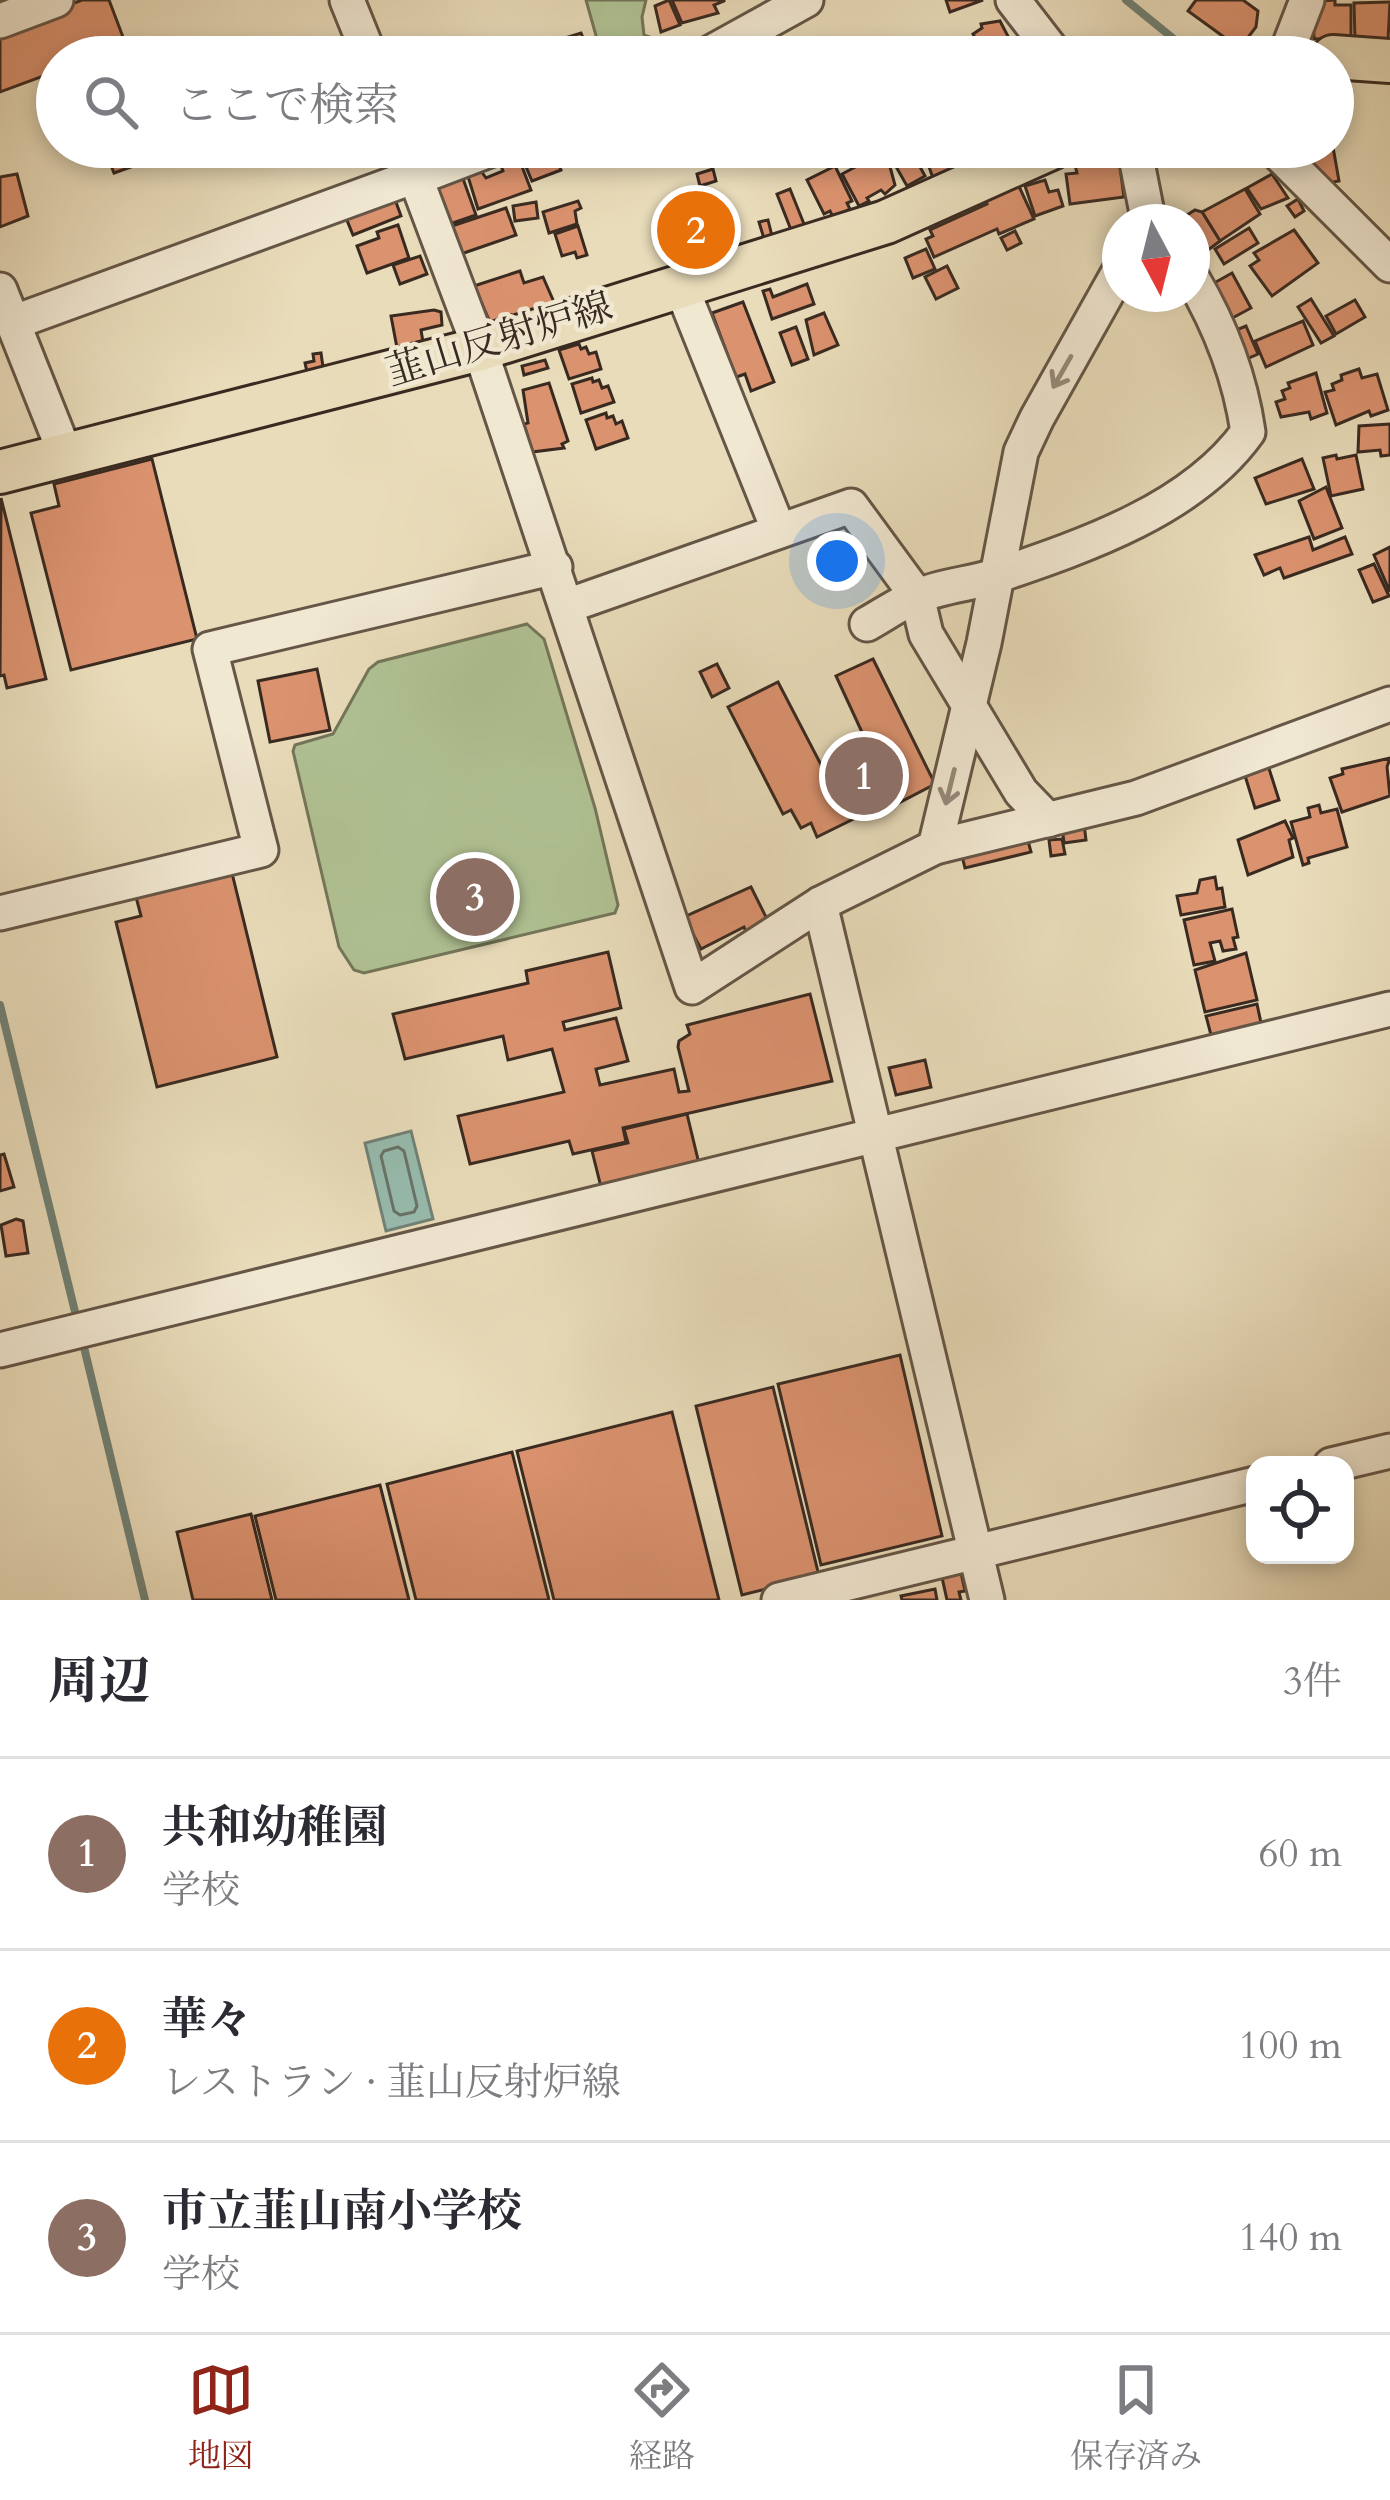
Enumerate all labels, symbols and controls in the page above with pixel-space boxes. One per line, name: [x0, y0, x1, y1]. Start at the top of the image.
search box: [36, 36, 1354, 168]
icon: search: [78, 69, 144, 135]
text: ここで検索: [174, 75, 399, 136]
pin: 2: [657, 185, 735, 275]
north arrow: [1102, 204, 1210, 312]
street label: 韮山反射炉線: [379, 279, 619, 399]
one-way arrow: [1050, 354, 1074, 389]
your location: [807, 531, 867, 591]
pin: 1: [825, 731, 903, 821]
one-way arrow: [938, 767, 960, 805]
pin: 3: [436, 852, 514, 942]
map controls: [1246, 1456, 1354, 1564]
button: locate: [1246, 1456, 1354, 1564]
text: 周辺: [48, 1647, 150, 1717]
text: 3件: [1283, 1655, 1342, 1708]
text: 共和幼稚園: [162, 1797, 387, 1858]
text: 1: [77, 1827, 97, 1880]
text: 60 m: [1259, 1827, 1342, 1880]
text: 学校: [162, 1864, 240, 1917]
text: 華々: [162, 1989, 252, 2050]
text: 2: [77, 2019, 97, 2072]
text: 100 m: [1239, 2019, 1342, 2072]
text: レストラン · 韮山反射炉線: [162, 2056, 621, 2109]
text: 市立韮山南小学校: [162, 2181, 522, 2242]
text: 3: [77, 2211, 97, 2264]
text: 140 m: [1239, 2211, 1342, 2264]
text: 学校: [162, 2248, 240, 2301]
tab: 地図: [188, 2357, 254, 2479]
tab: 経路: [629, 2357, 695, 2479]
tab: 保存済み: [1070, 2357, 1202, 2479]

